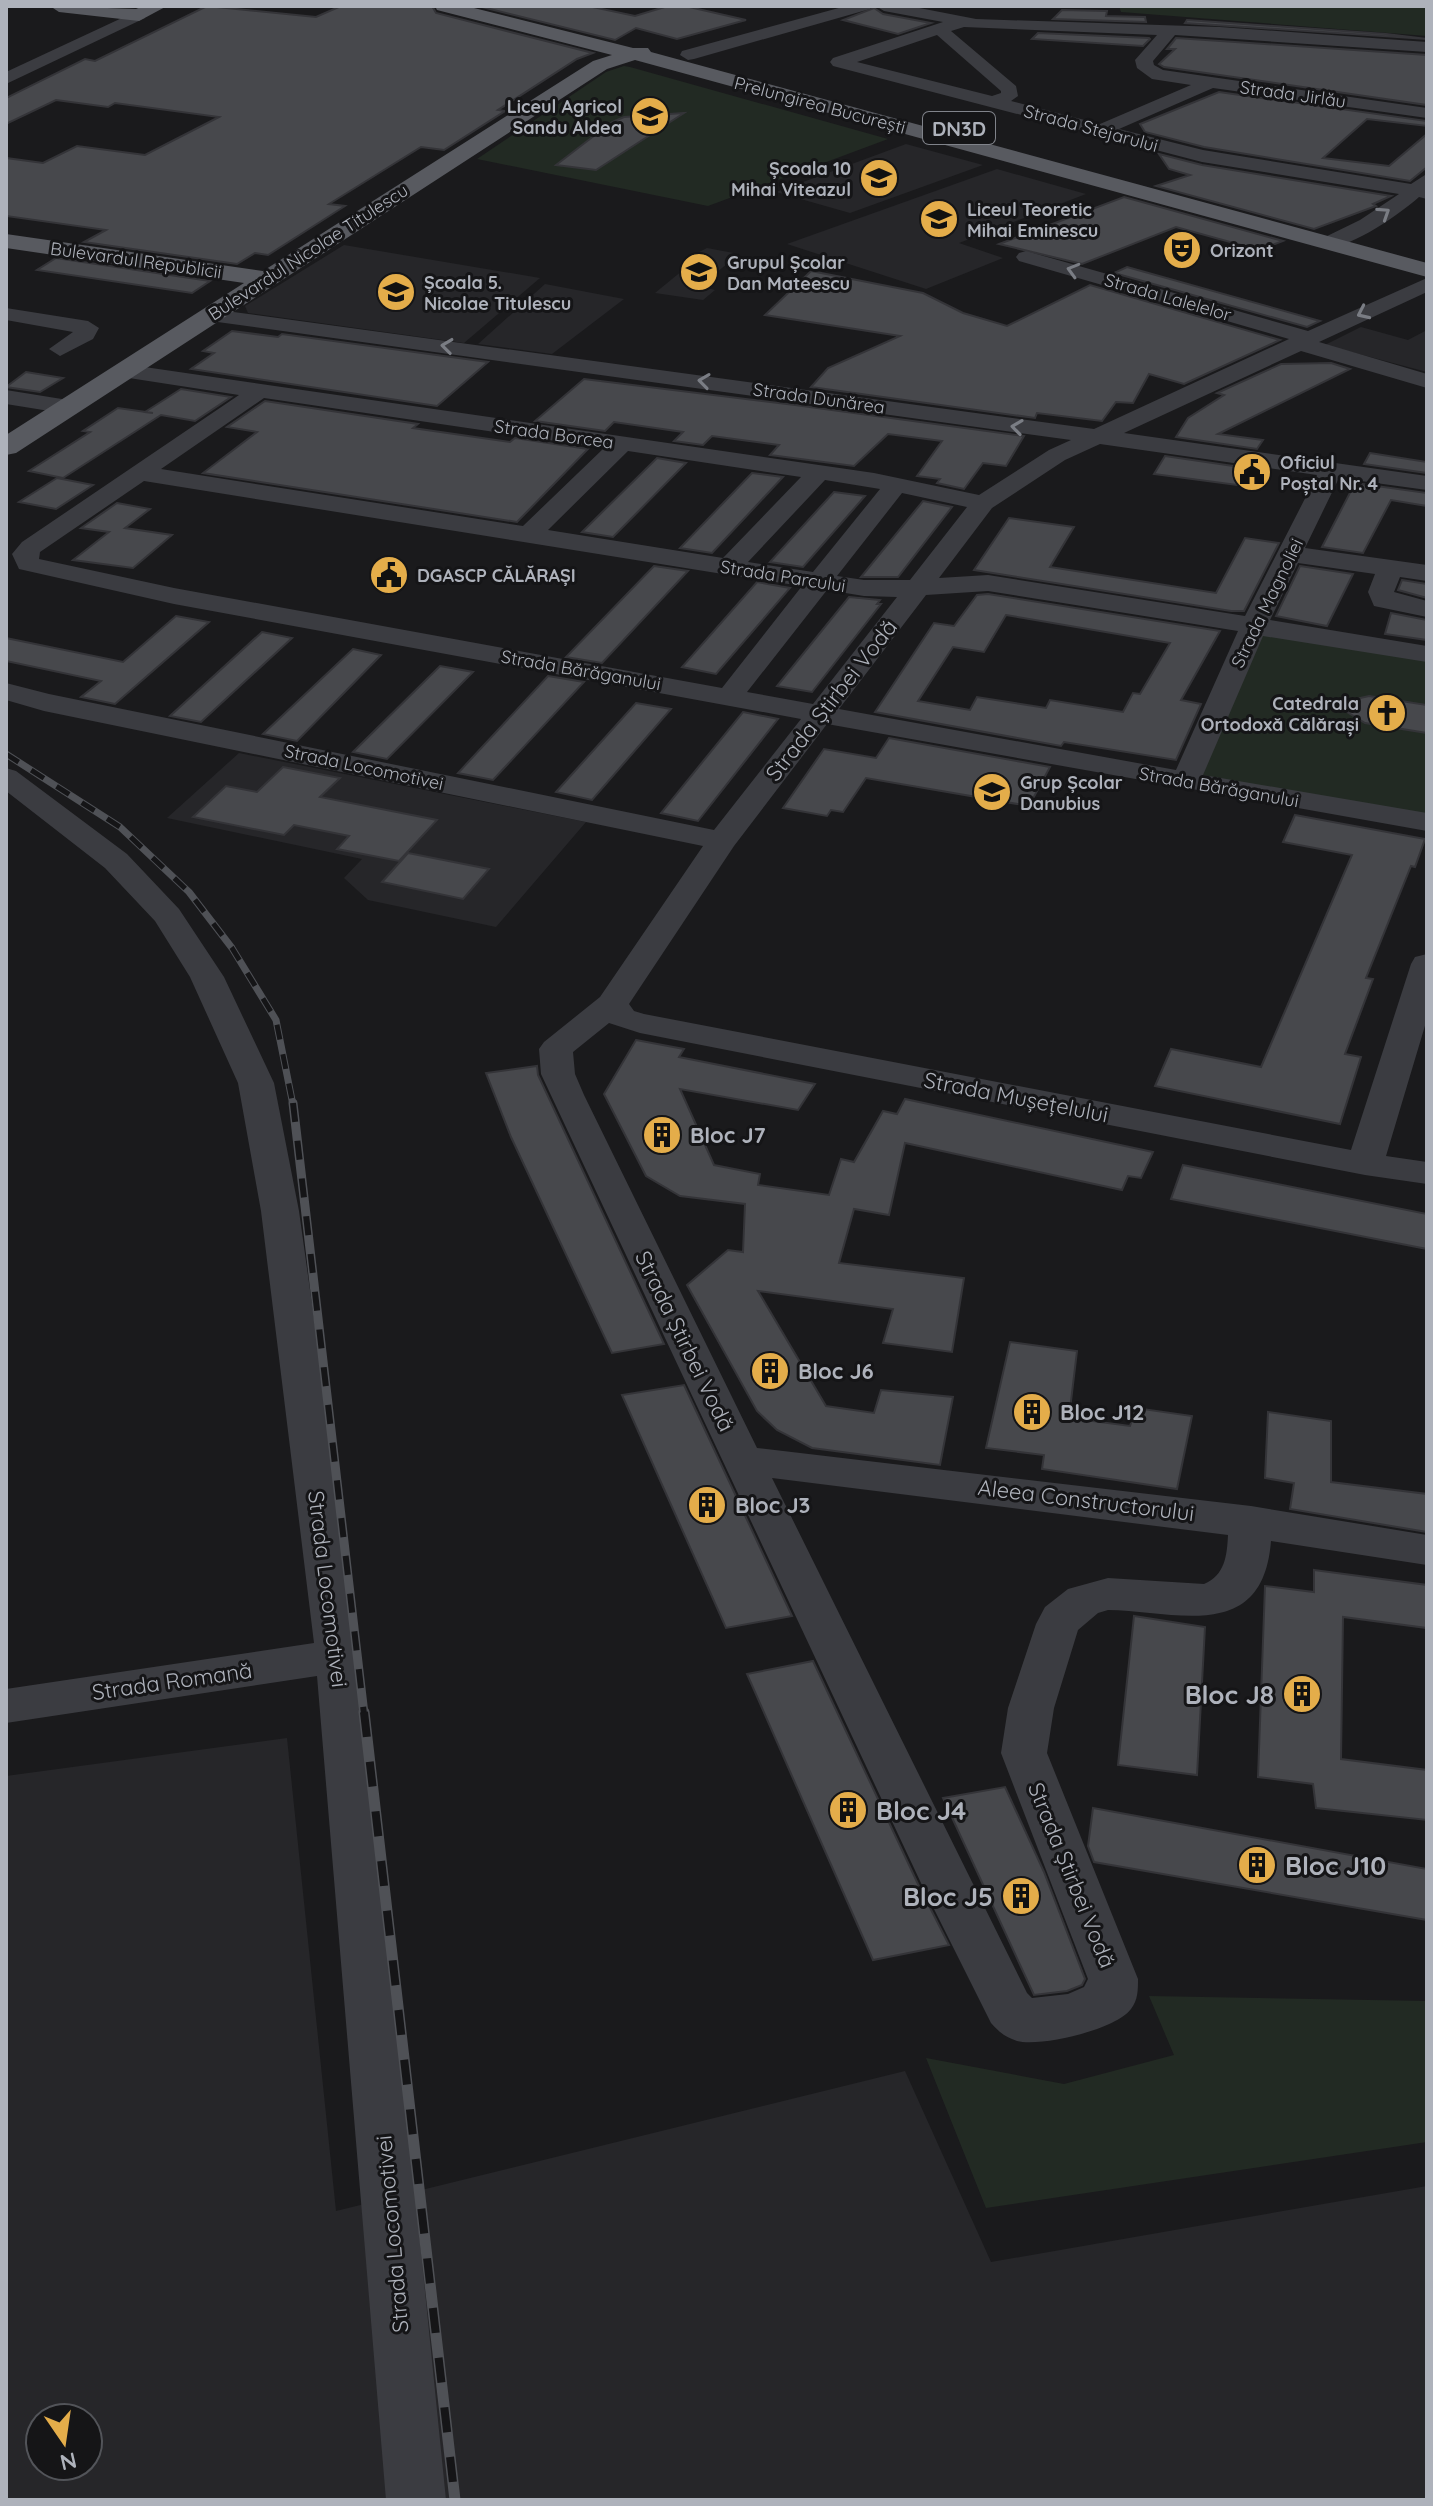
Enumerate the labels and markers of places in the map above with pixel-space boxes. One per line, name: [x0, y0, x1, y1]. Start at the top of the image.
place label: Liceul Agricol Sandu Aldea: [507, 95, 622, 139]
school or university icon: Liceul Agricol Sandu Aldea: [629, 95, 671, 137]
place label: Școala 10 Mihai Viteazul: [731, 157, 851, 201]
school or university icon: Școala 10 Mihai Viteazul: [858, 157, 900, 199]
school or university icon: Liceul Teoretic Mihai Eminescu: [918, 198, 960, 240]
place label: Liceul Teoretic Mihai Eminescu: [967, 198, 1098, 242]
theatre icon: Orizont: [1161, 229, 1203, 271]
place label: Orizont: [1210, 239, 1274, 262]
school or university icon: Grupul Școlar Dan Mateescu: [678, 251, 720, 293]
place label: Grupul Școlar Dan Mateescu: [727, 251, 850, 295]
school or university icon: Școala 5. Nicolae Titulescu: [375, 271, 417, 313]
place label: Școala 5. Nicolae Titulescu: [424, 271, 571, 315]
public building icon: Oficiul Poștal Nr. 4: [1231, 451, 1273, 493]
place label: Oficiul Poștal Nr. 4: [1280, 451, 1379, 496]
public building icon: DGASCP CĂLĂRAȘI: [368, 554, 410, 596]
place label: DGASCP CĂLĂRAȘI: [417, 564, 576, 587]
place label: Catedrala Ortodoxă Călărași: [1201, 692, 1359, 737]
church icon: Catedrala Ortodoxă Călărași: [1366, 692, 1408, 734]
school or university icon: Grup Școlar Danubius: [971, 771, 1013, 813]
place label: Grup Școlar Danubius: [1020, 771, 1123, 815]
building icon: Bloc J7: [641, 1114, 683, 1156]
place label: Bloc J7: [690, 1121, 766, 1149]
building icon: Bloc J6: [749, 1350, 791, 1392]
place label: Bloc J6: [798, 1357, 874, 1385]
building icon: Bloc J12: [1011, 1391, 1053, 1433]
place label: Bloc J12: [1060, 1398, 1145, 1426]
building icon: Bloc J3: [686, 1484, 728, 1526]
place label: Bloc J3: [735, 1491, 810, 1519]
building icon: Bloc J8: [1281, 1673, 1323, 1715]
place label: Bloc J8: [1185, 1678, 1274, 1711]
building icon: Bloc J4: [827, 1789, 869, 1831]
place label: Bloc J4: [876, 1794, 966, 1827]
building icon: Bloc J10: [1236, 1844, 1278, 1886]
place label: Bloc J10: [1285, 1849, 1386, 1882]
building icon: Bloc J5: [1000, 1875, 1042, 1917]
place label: Bloc J5: [903, 1880, 993, 1913]

